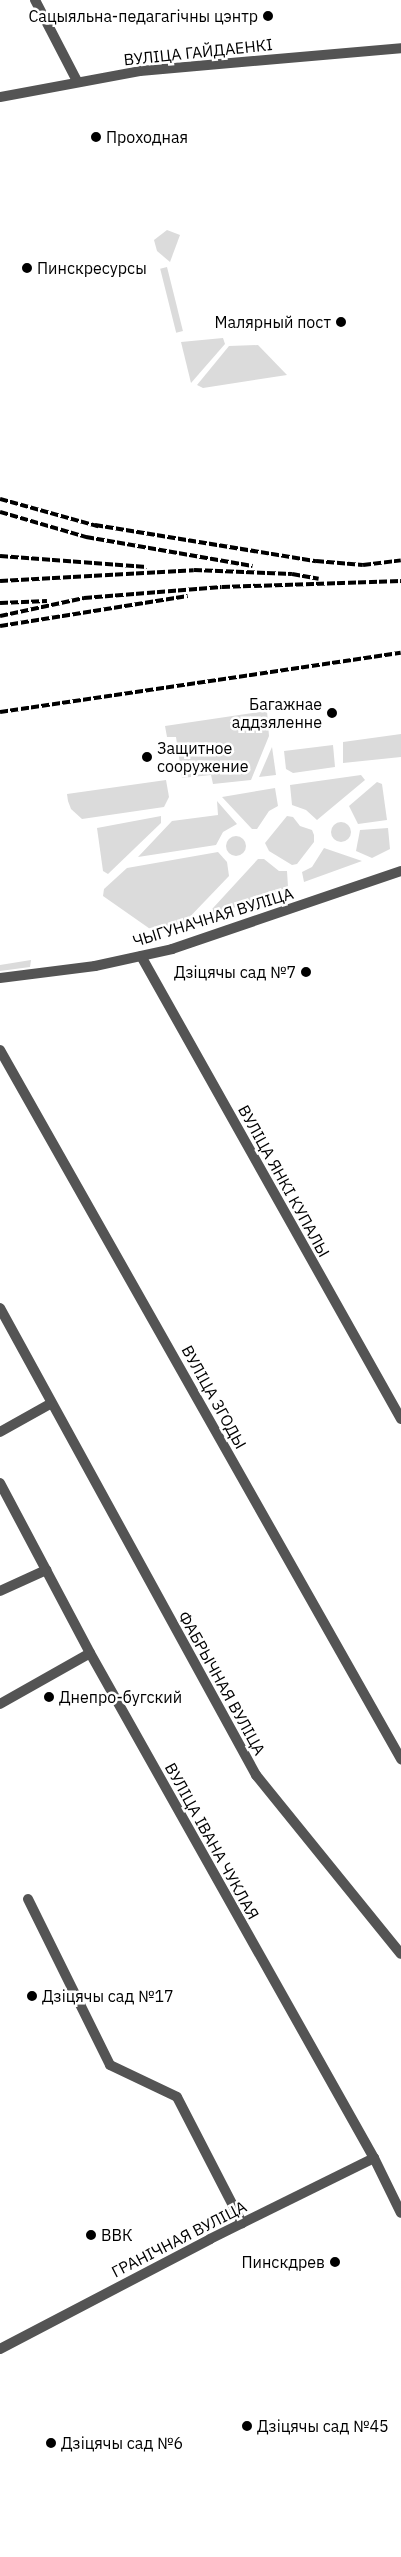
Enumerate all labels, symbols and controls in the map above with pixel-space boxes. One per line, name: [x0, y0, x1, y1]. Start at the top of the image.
place label: Сацыяльна-педагагічны цэнтр: [28, 6, 258, 26]
marker: Сацыяльна-педагагічны цэнтр: [262, 10, 274, 22]
street label: ВУЛІЦА ГАЙДАЕНКІ: [123, 35, 273, 69]
place label: Проходная: [106, 127, 188, 147]
marker: Проходная: [90, 131, 102, 143]
place label: Пинскресурсы: [37, 258, 147, 278]
marker: Пинскресурсы: [21, 262, 33, 274]
place label: Малярный пост: [214, 312, 331, 332]
marker: Малярный пост: [335, 316, 347, 328]
place label: Багажнае аддзяленне: [232, 694, 322, 732]
marker: Багажнае аддзяленне: [326, 707, 338, 719]
place label: Защитное сооружение: [157, 738, 249, 776]
marker: Защитное сооружение: [141, 751, 153, 763]
street label: ЧЫГУНАЧНАЯ ВУЛІЦА: [130, 883, 296, 951]
place label: Дзіцячы сад №7: [174, 962, 296, 982]
marker: Дзіцячы сад №7: [300, 966, 312, 978]
street label: ВУЛІЦА ЯНКІ КУПАЛЫ: [234, 1102, 334, 1260]
street label: ВУЛІЦА ЗГОДЫ: [178, 1342, 250, 1452]
street label: ФАБРЫЧНАЯ ВУЛІЦА: [174, 1608, 270, 1758]
place label: Днепро-бугский: [59, 1687, 182, 1707]
marker: Днепро-бугский: [43, 1691, 55, 1703]
street label: ВУЛІЦА ІВАНА ЧУКЛАЯ: [161, 1759, 263, 1923]
place label: Дзіцячы сад №17: [42, 1986, 174, 2006]
marker: Дзіцячы сад №17: [26, 1990, 38, 2002]
street label: ГРАНІЧНАЯ ВУЛІЦА: [108, 2197, 250, 2281]
place label: ВВК: [101, 2225, 132, 2245]
marker: ВВК: [85, 2229, 97, 2241]
place label: Пинскдрев: [241, 2252, 325, 2272]
marker: Пинскдрев: [329, 2256, 341, 2268]
place label: Дзіцячы сад №45: [257, 2416, 389, 2436]
marker: Дзіцячы сад №45: [241, 2420, 253, 2432]
place label: Дзіцячы сад №6: [61, 2433, 183, 2453]
marker: Дзіцячы сад №6: [45, 2437, 57, 2449]

